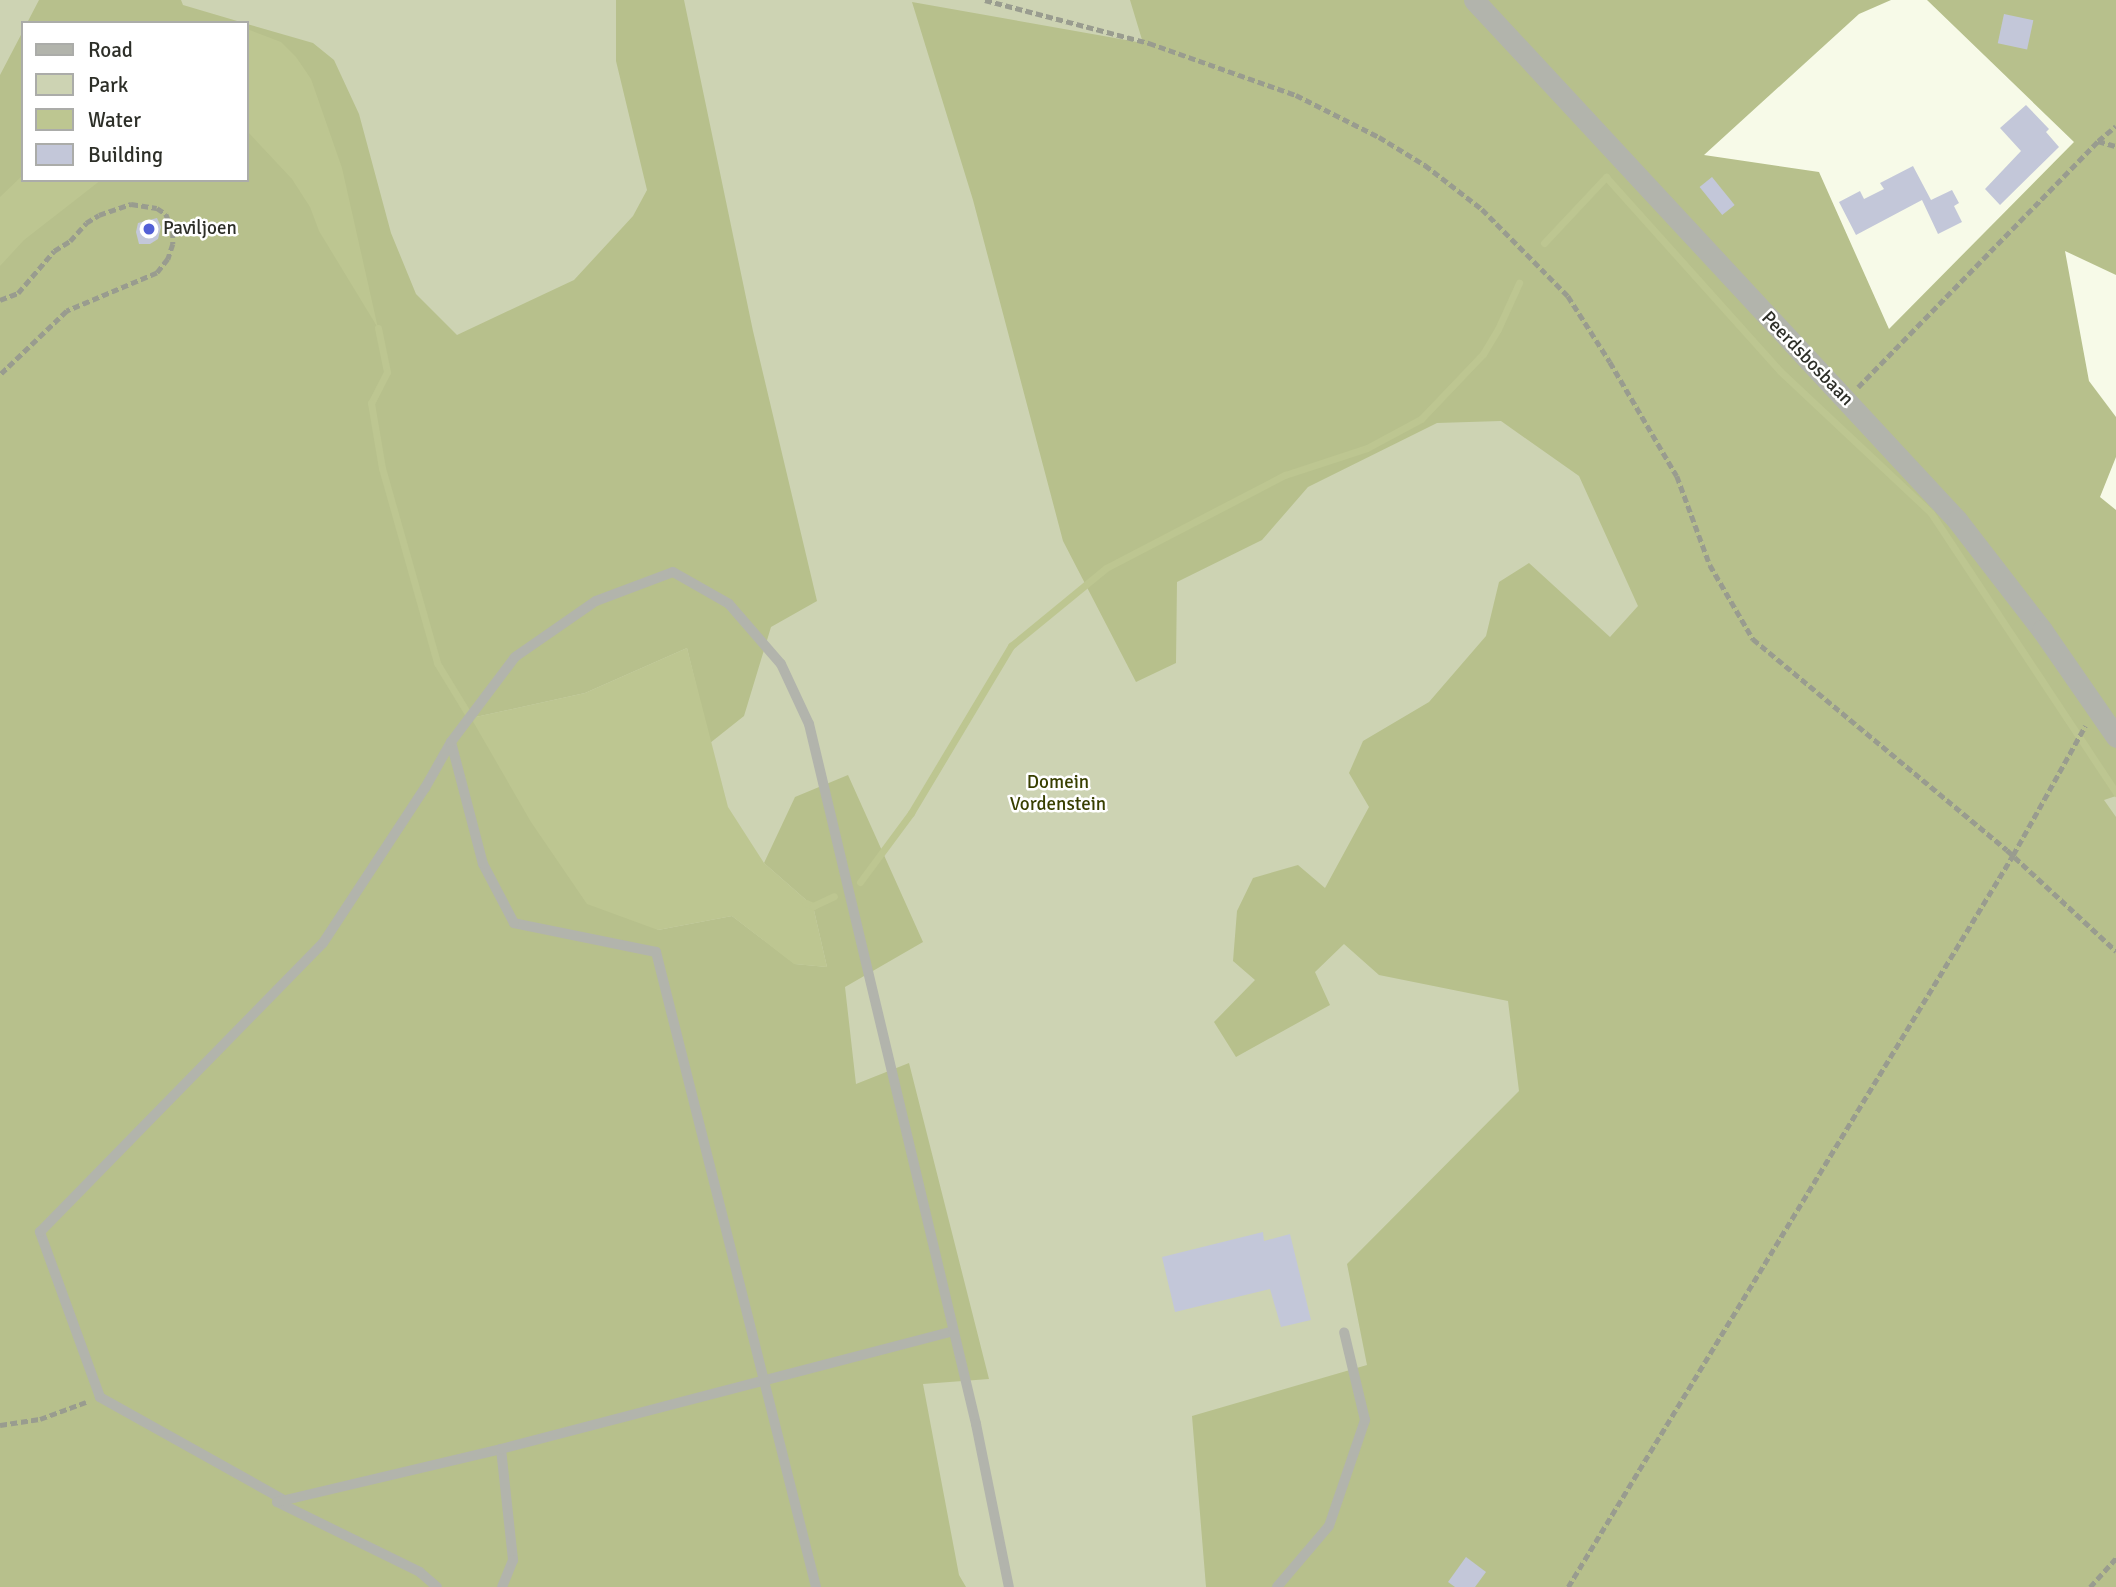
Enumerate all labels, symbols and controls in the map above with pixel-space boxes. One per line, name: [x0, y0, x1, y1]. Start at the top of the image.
legend: [21, 21, 248, 182]
text: Road: [88, 37, 133, 63]
text: Park: [88, 72, 128, 98]
text: Water: [88, 107, 141, 133]
text: Building: [88, 142, 163, 168]
place label: Paviljoen: [163, 218, 237, 240]
marker: Paviljoen: [141, 221, 157, 237]
street label: Peerdsbosbaan: [1756, 307, 1858, 411]
park label: Domein Vordenstein: [1010, 772, 1106, 816]

